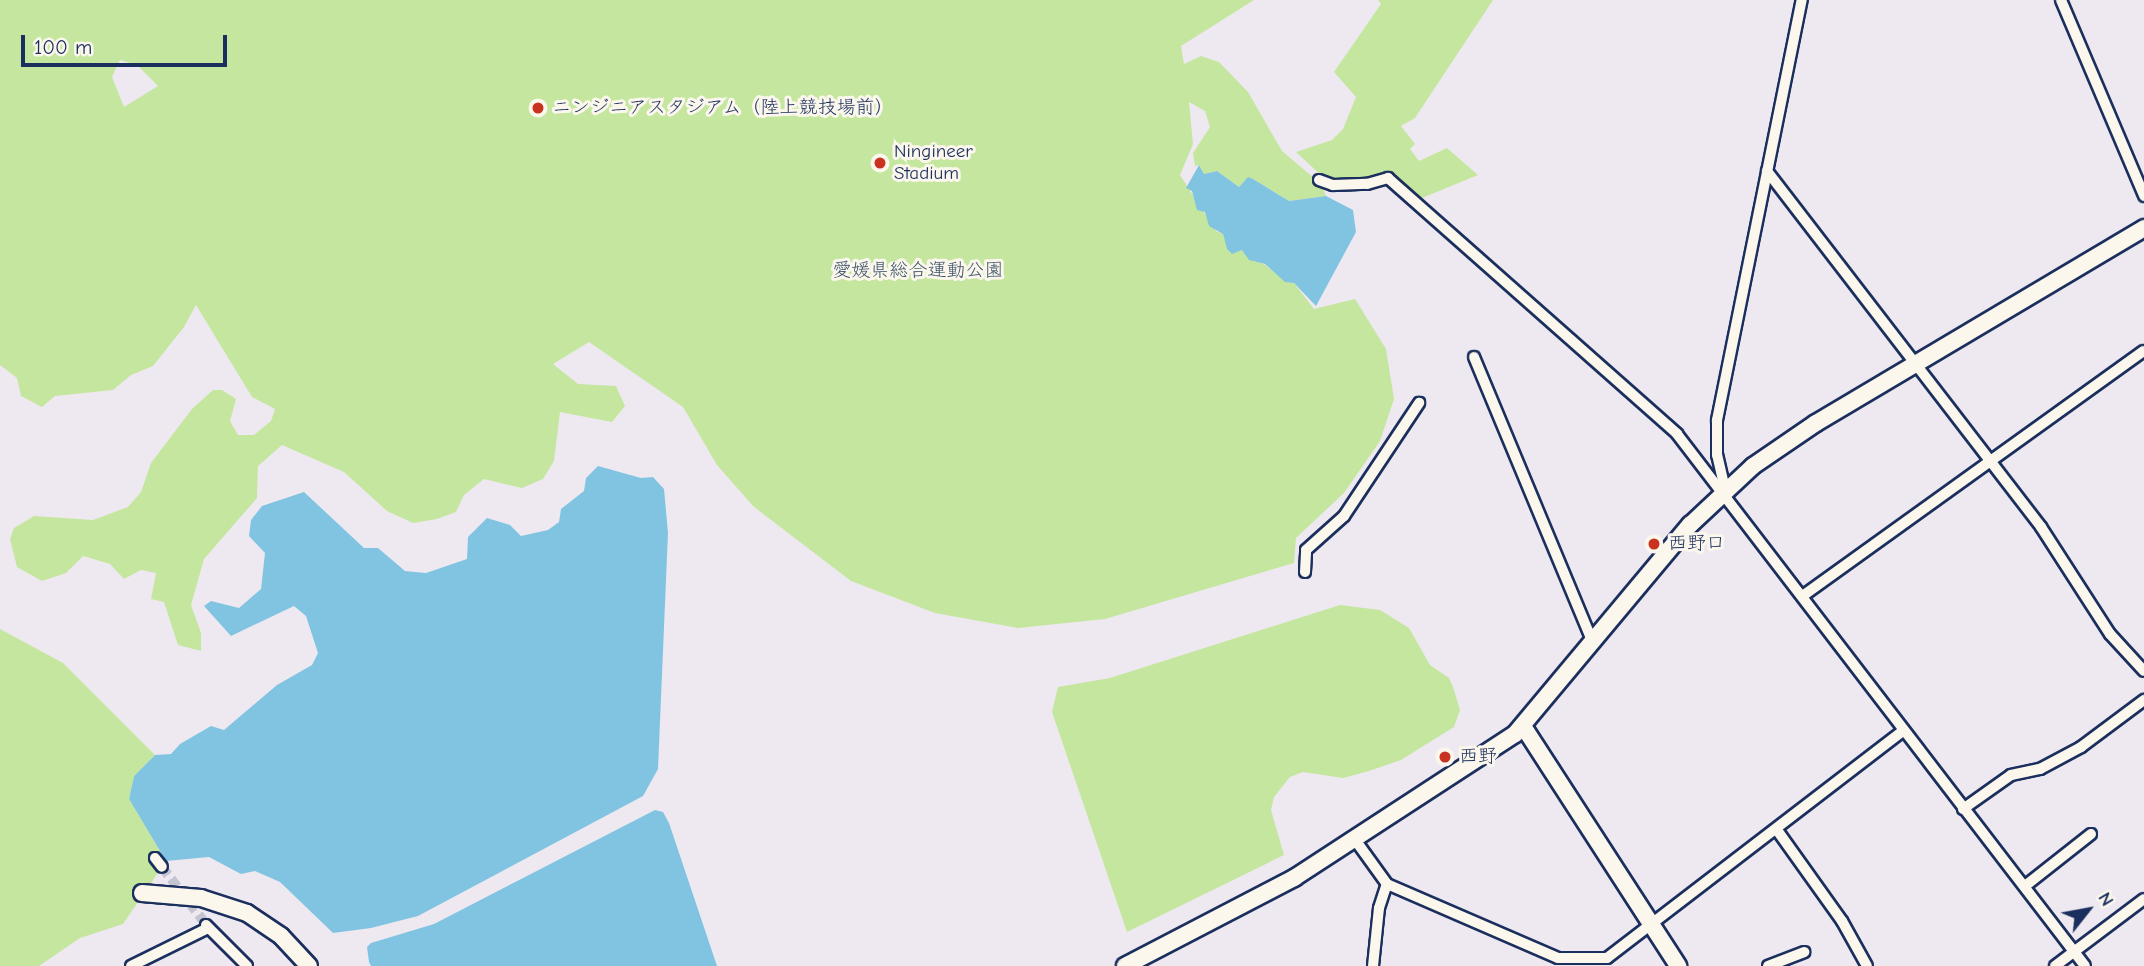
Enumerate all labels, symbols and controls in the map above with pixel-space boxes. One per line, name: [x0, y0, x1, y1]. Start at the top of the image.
scale bar: [24, 21, 231, 65]
text: 100 m: [34, 35, 92, 59]
place label: ニンジニアスタジアム（陸上競技場前）: [552, 97, 894, 119]
marker: ニンジニアスタジアム（陸上競技場前）: [530, 100, 546, 116]
place label: Ningineer Stadium: [894, 141, 973, 185]
marker: Ningineer Stadium: [872, 155, 888, 171]
park label: 愛媛県総合運動公園: [833, 260, 1003, 282]
place label: 西野口: [1668, 533, 1725, 555]
marker: 西野口: [1646, 536, 1662, 552]
place label: 西野: [1459, 746, 1497, 768]
marker: 西野: [1437, 749, 1453, 765]
north arrow: [2053, 875, 2123, 945]
text: N: [2093, 888, 2119, 910]

